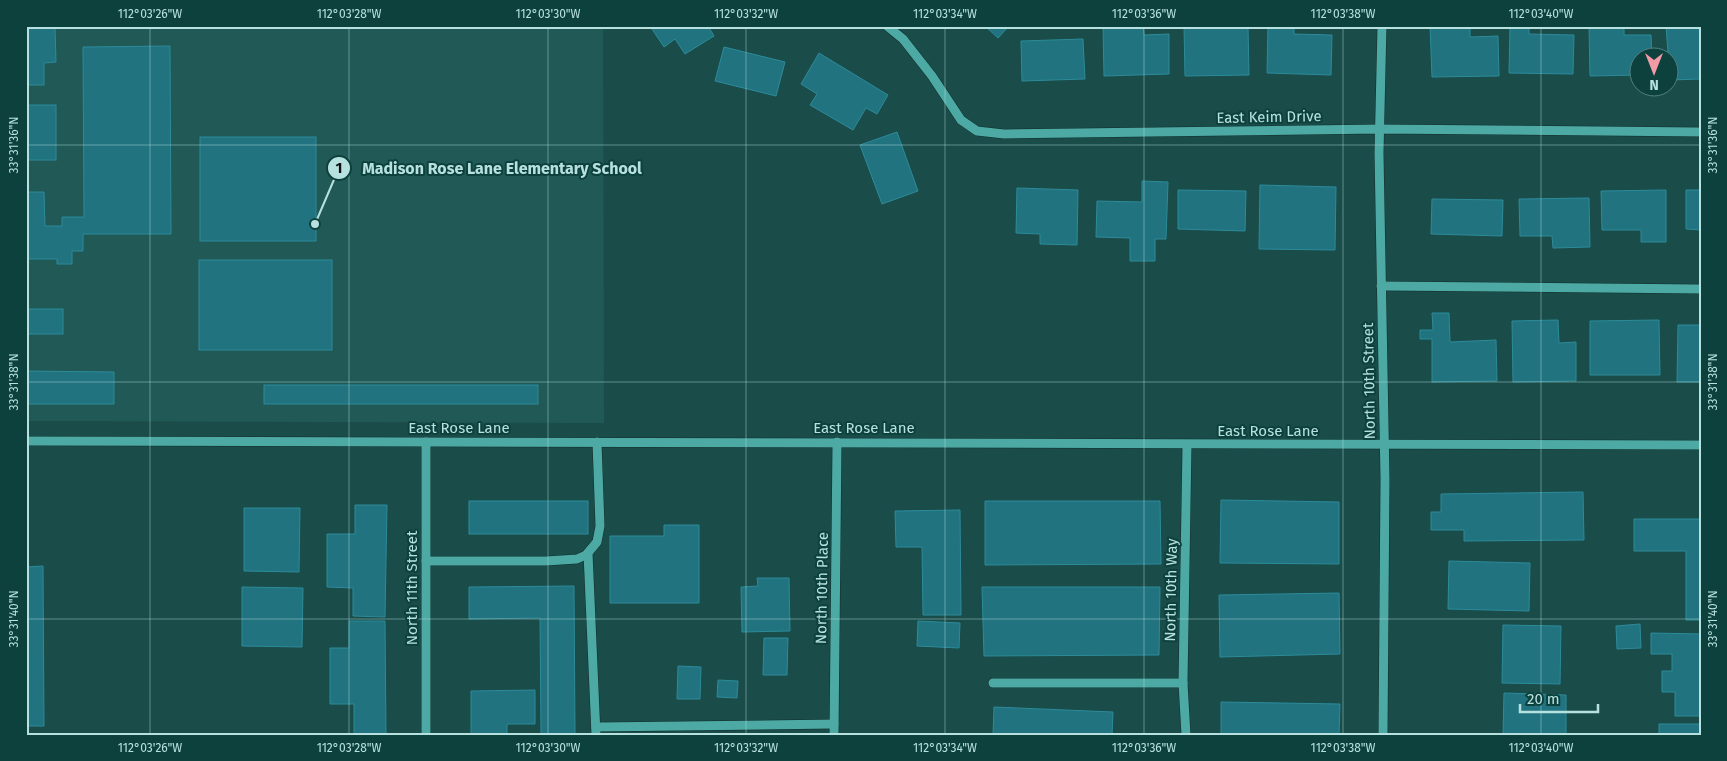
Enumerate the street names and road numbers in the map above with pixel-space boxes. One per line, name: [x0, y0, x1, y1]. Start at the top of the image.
street label: East Keim Drive: [1216, 107, 1322, 127]
street label: North 10th Street: [1359, 322, 1379, 440]
street label: East Rose Lane: [408, 419, 510, 437]
street label: East Rose Lane: [813, 419, 915, 437]
street label: East Rose Lane: [1217, 422, 1319, 440]
street label: North 11th Street: [403, 530, 421, 645]
street label: North 10th Place: [812, 532, 832, 644]
street label: North 10th Way: [1161, 538, 1181, 642]

